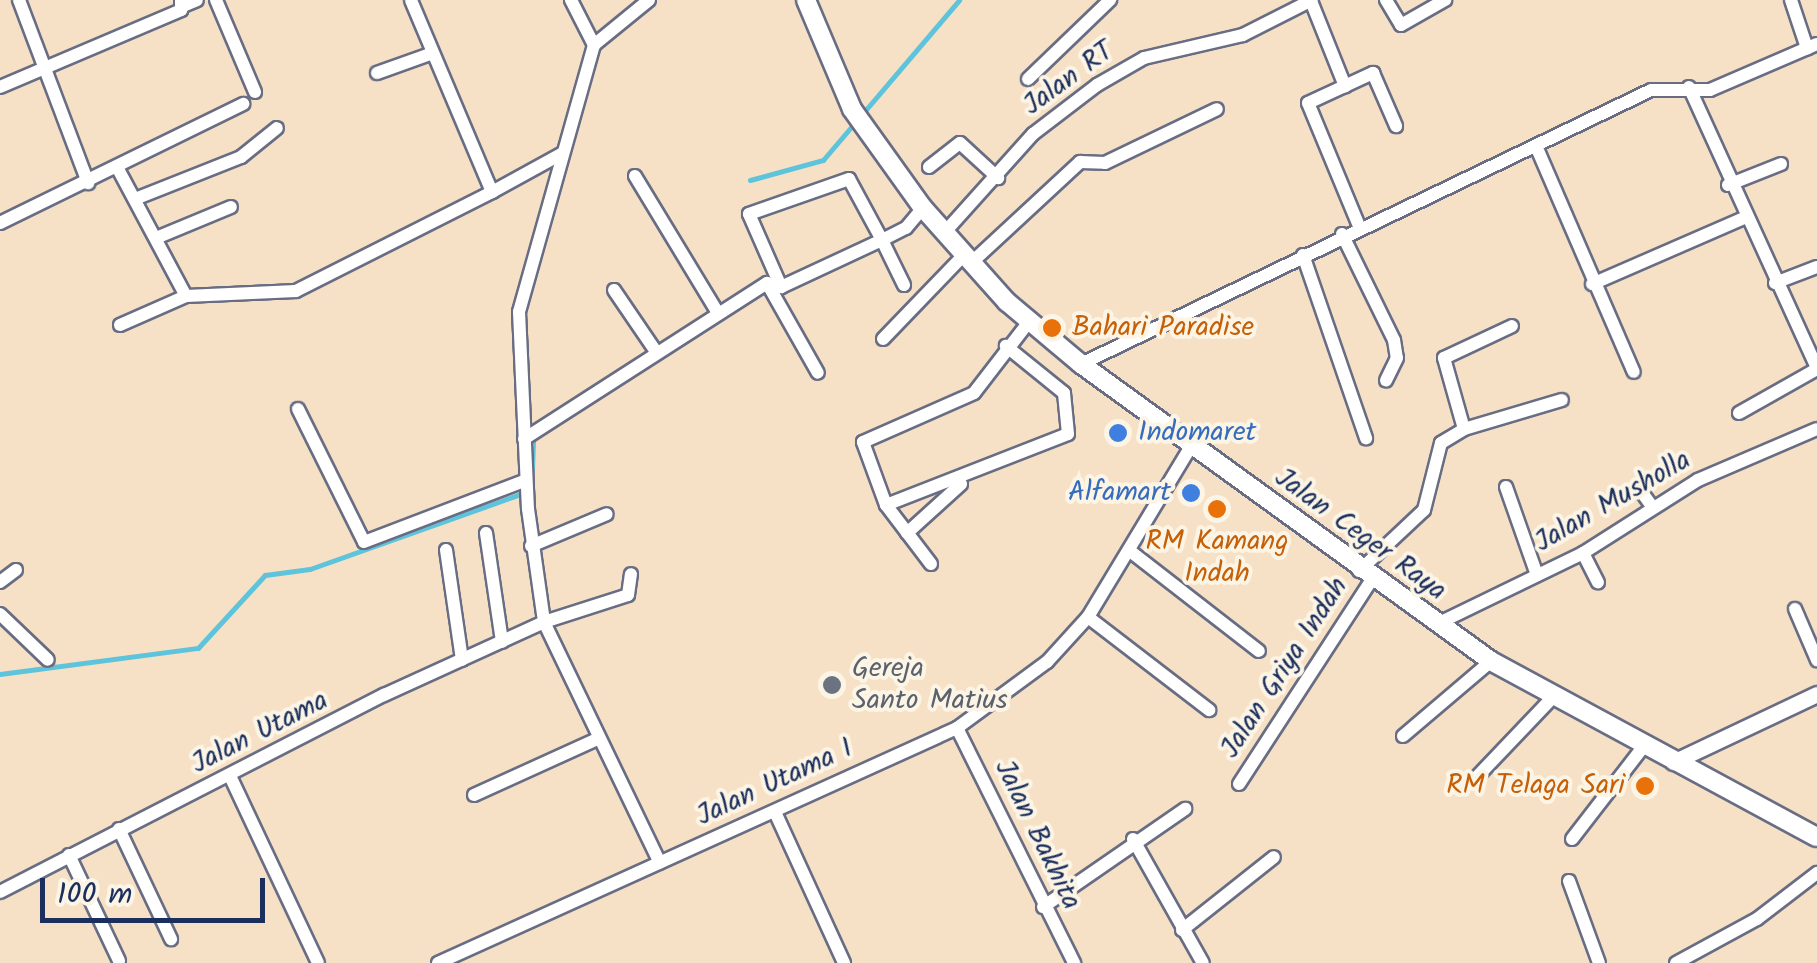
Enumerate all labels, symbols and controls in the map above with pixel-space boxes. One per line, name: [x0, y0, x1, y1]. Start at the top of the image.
street label: Jalan RT: [1017, 35, 1121, 123]
place label: Bahari Paradise: [1072, 311, 1254, 345]
marker: Bahari Paradise: [1041, 317, 1063, 339]
place label: Indomaret: [1138, 416, 1256, 450]
marker: Indomaret: [1107, 422, 1129, 444]
street label: Jalan Musholla: [1529, 444, 1697, 560]
street label: Jalan Ceger Raya: [1268, 461, 1452, 609]
place label: Alfamart: [1068, 476, 1171, 510]
marker: Alfamart: [1180, 482, 1202, 504]
marker: RM Kamang Indah: [1206, 498, 1228, 520]
place label: RM Kamang Indah: [1146, 525, 1288, 591]
street label: Jalan Griya Indah: [1214, 571, 1356, 765]
place label: Gereja Santo Matius: [852, 652, 1008, 718]
marker: Gereja Santo Matius: [821, 674, 843, 696]
street label: Jalan Utama: [186, 684, 334, 782]
street label: Jalan Utama I: [692, 732, 858, 834]
street label: Jalan Bakhita: [986, 755, 1088, 915]
place label: RM Telaga Sari: [1446, 769, 1625, 803]
marker: RM Telaga Sari: [1634, 775, 1656, 797]
scale bar: [45, 858, 270, 920]
text: 100 m: [57, 871, 132, 919]

